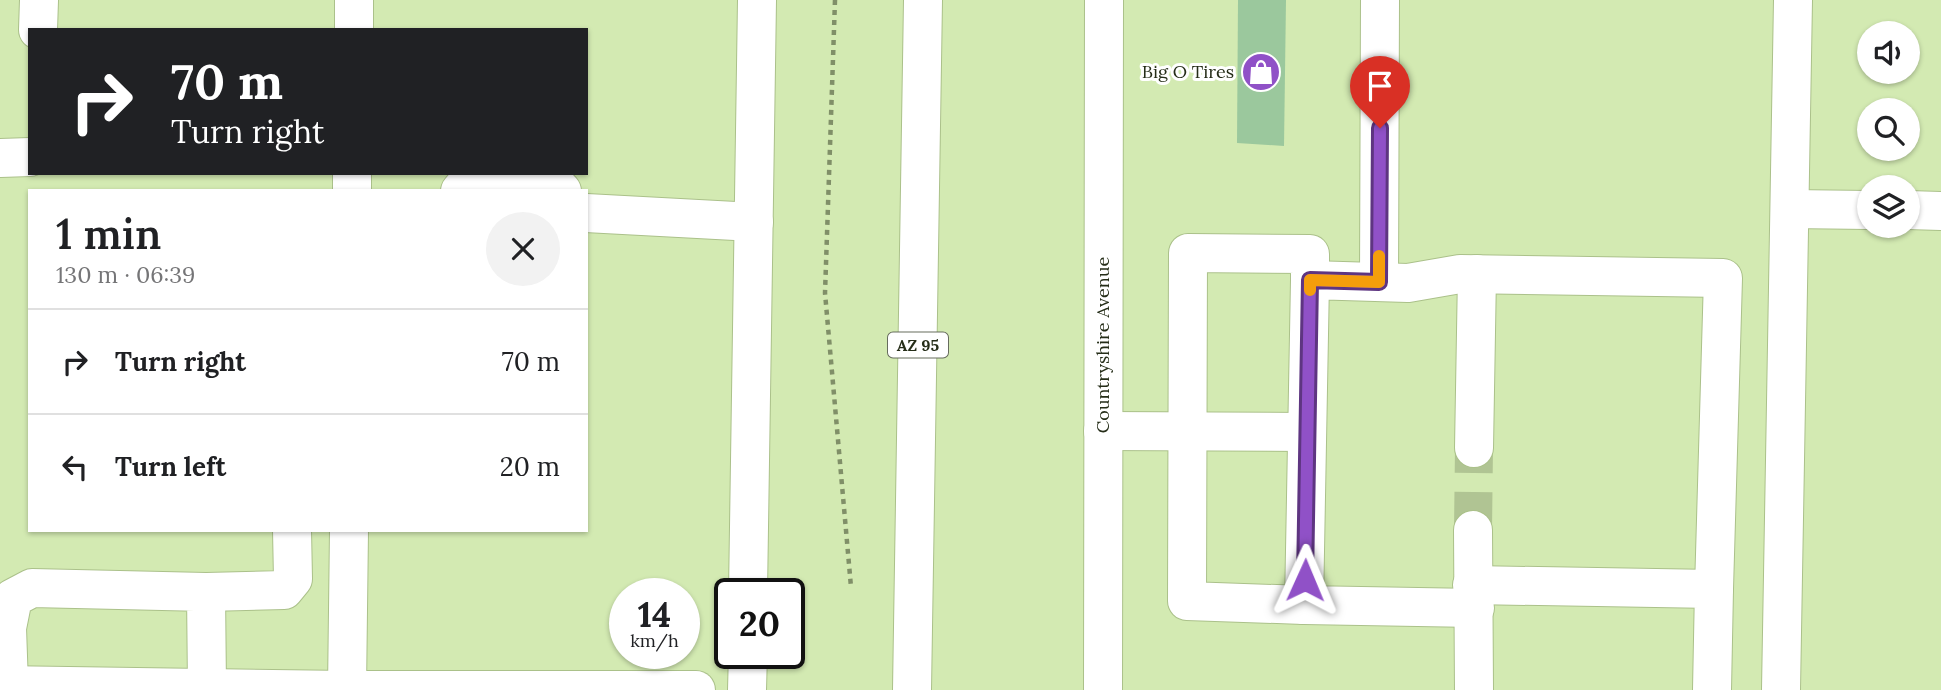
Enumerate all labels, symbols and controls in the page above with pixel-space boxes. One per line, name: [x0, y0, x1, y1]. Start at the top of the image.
map controls: [1857, 21, 1920, 238]
button: sound: [1857, 21, 1920, 84]
text: 70 m: [171, 50, 283, 112]
shop icon: Big O Tires: [1240, 51, 1282, 93]
icon: right: [56, 56, 147, 147]
pin: [1350, 56, 1410, 128]
place label: Big O Tires: [1142, 60, 1234, 83]
icon: arrive: [1361, 67, 1399, 105]
button: search: [1857, 98, 1920, 161]
text: Turn right: [171, 111, 324, 152]
button: layers: [1857, 175, 1920, 238]
text: 1 min: [56, 207, 161, 261]
button: close: [486, 212, 560, 286]
street label: Countryshire Avenue: [1091, 256, 1114, 433]
text: 130 m · 06:39: [56, 260, 195, 289]
road number: AZ 95: [888, 332, 948, 358]
icon: right: [56, 343, 94, 381]
text: Turn right: [115, 345, 246, 378]
text: 70 m: [502, 345, 560, 378]
icon: left: [56, 448, 94, 486]
text: Turn left: [115, 450, 226, 483]
text: 20 m: [500, 450, 560, 483]
position arrow: [1268, 543, 1342, 617]
speed limit sign: 20: [714, 578, 805, 669]
text: 14: [638, 592, 671, 637]
text: km/h: [630, 629, 679, 652]

